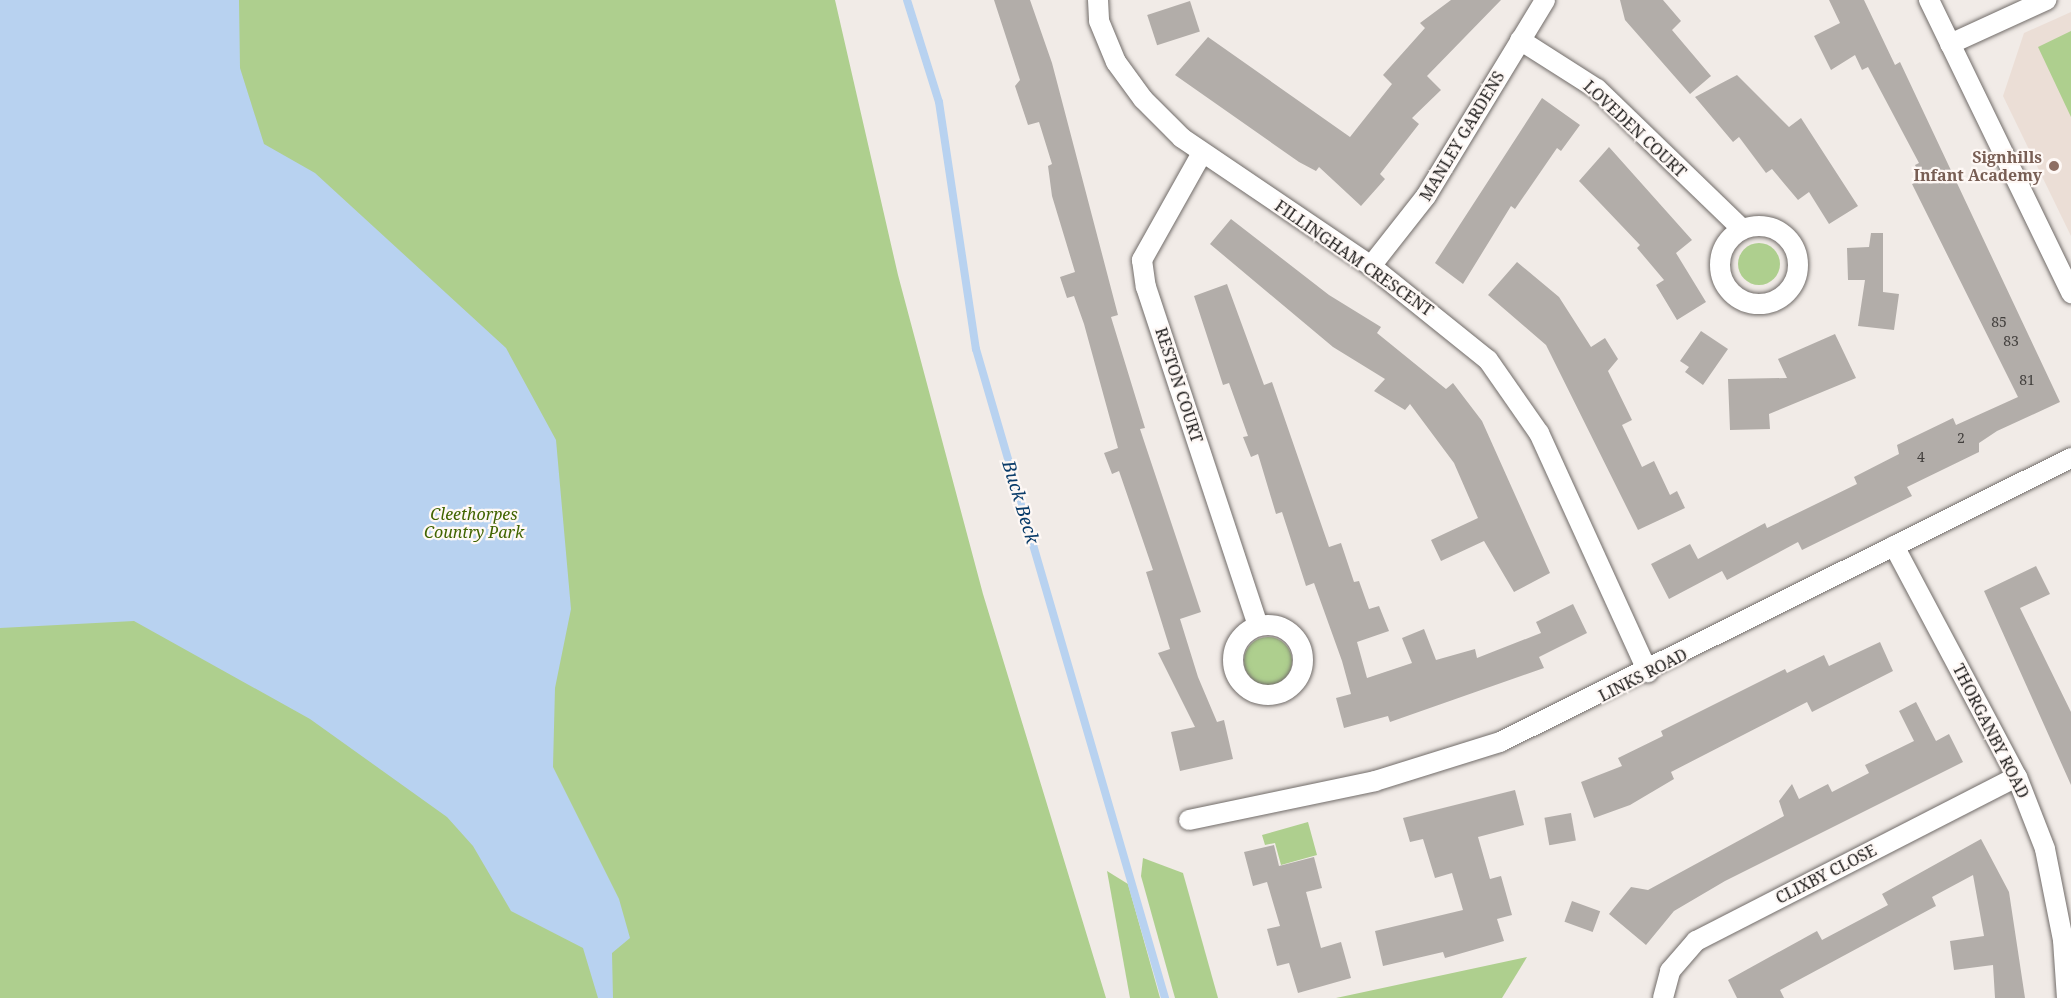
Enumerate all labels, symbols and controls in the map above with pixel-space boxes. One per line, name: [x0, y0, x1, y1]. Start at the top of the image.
street label: MANLEY GARDENS: [1416, 68, 1508, 204]
street label: LOVEDEN COURT: [1580, 76, 1690, 182]
place label: Signhills Infant Academy: [1913, 147, 2042, 185]
marker: Signhills Infant Academy: [2047, 159, 2061, 173]
street label: FILLINGHAM CRESCENT: [1271, 196, 1437, 320]
house number: 85: [1991, 314, 2007, 330]
street label: RESTON COURT: [1151, 325, 1207, 445]
house number: 83: [2003, 333, 2019, 349]
house number: 81: [2019, 372, 2035, 388]
house number: 2: [1957, 430, 1965, 446]
house number: 4: [1917, 449, 1925, 465]
water label: Buck Beck: [998, 458, 1044, 546]
park label: Cleethorpes Country Park: [424, 504, 524, 542]
street label: LINKS ROAD: [1596, 644, 1690, 706]
street label: THORGANBY ROAD: [1949, 661, 2033, 801]
street label: CLIXBY CLOSE: [1772, 840, 1880, 908]

